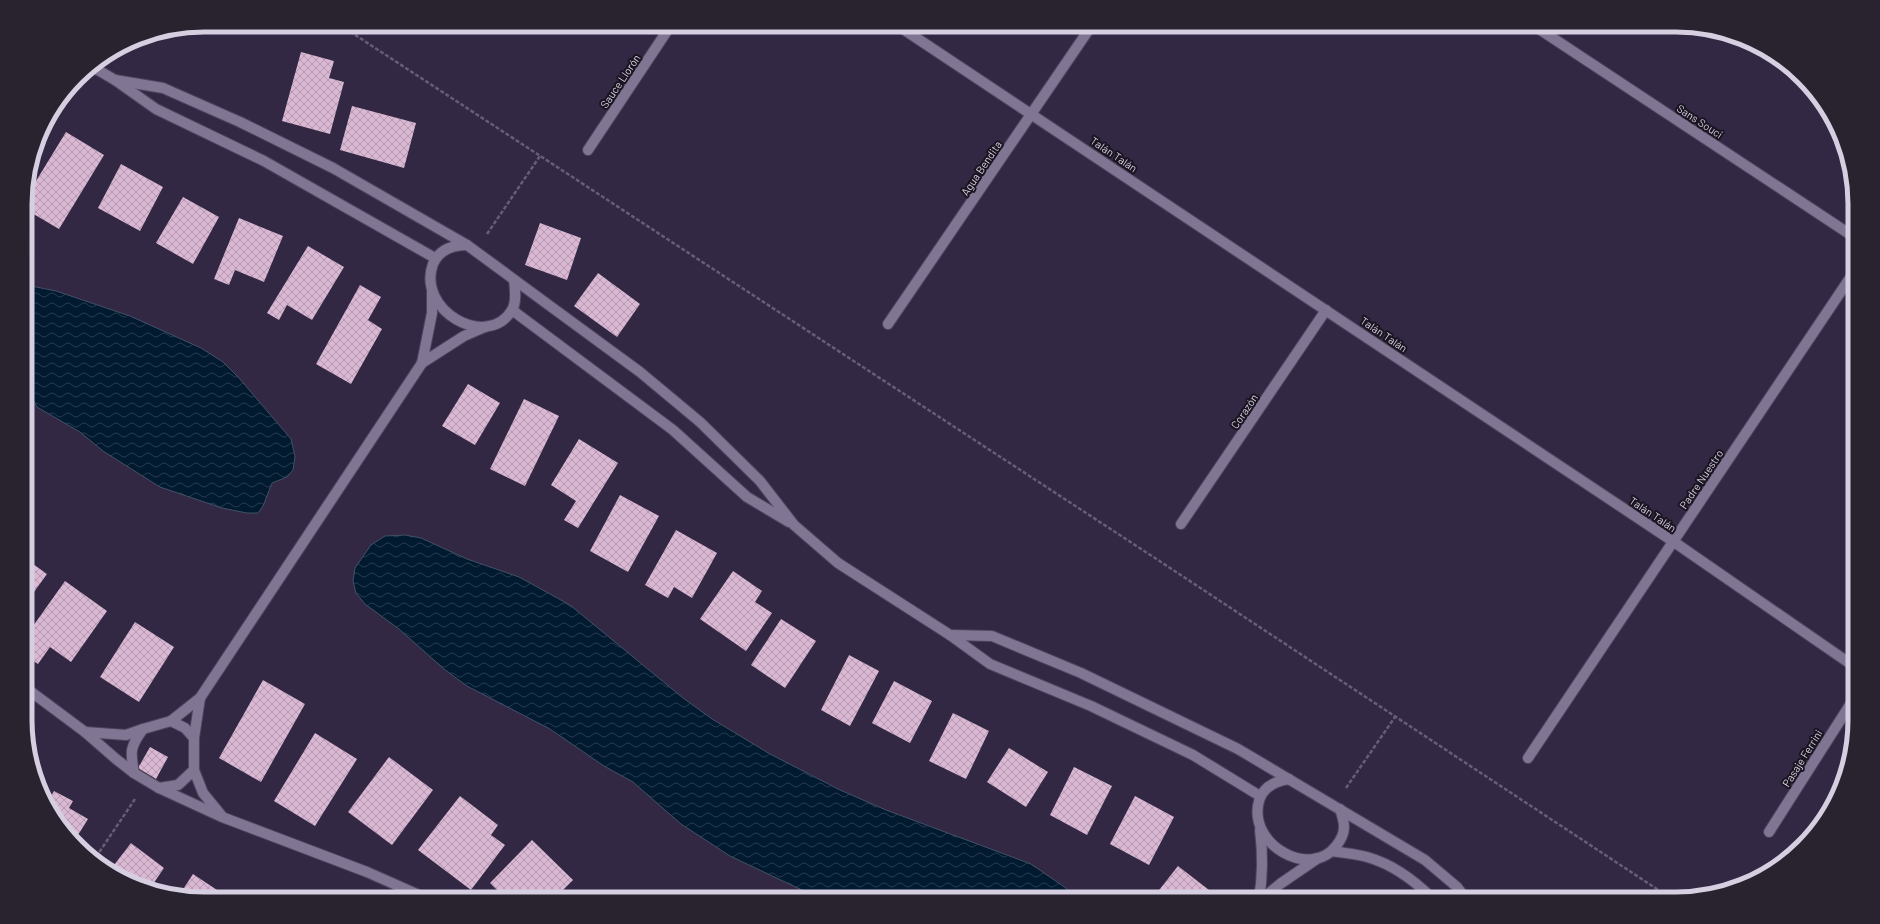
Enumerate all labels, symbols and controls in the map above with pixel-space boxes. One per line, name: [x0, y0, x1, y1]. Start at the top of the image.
street label: Sauce Llorón: [597, 52, 643, 110]
street label: Sans Souci: [1675, 101, 1726, 141]
street label: Talán Talán: [1088, 134, 1140, 174]
street label: Agua Bendita: [958, 138, 1004, 198]
street label: Talán Talán: [1358, 314, 1410, 354]
street label: Corazón: [1228, 391, 1260, 431]
street label: Padre Nuestro: [1676, 447, 1726, 511]
street label: Talán Talán: [1627, 494, 1679, 534]
street label: Pasaje Ferrini: [1779, 727, 1825, 789]

